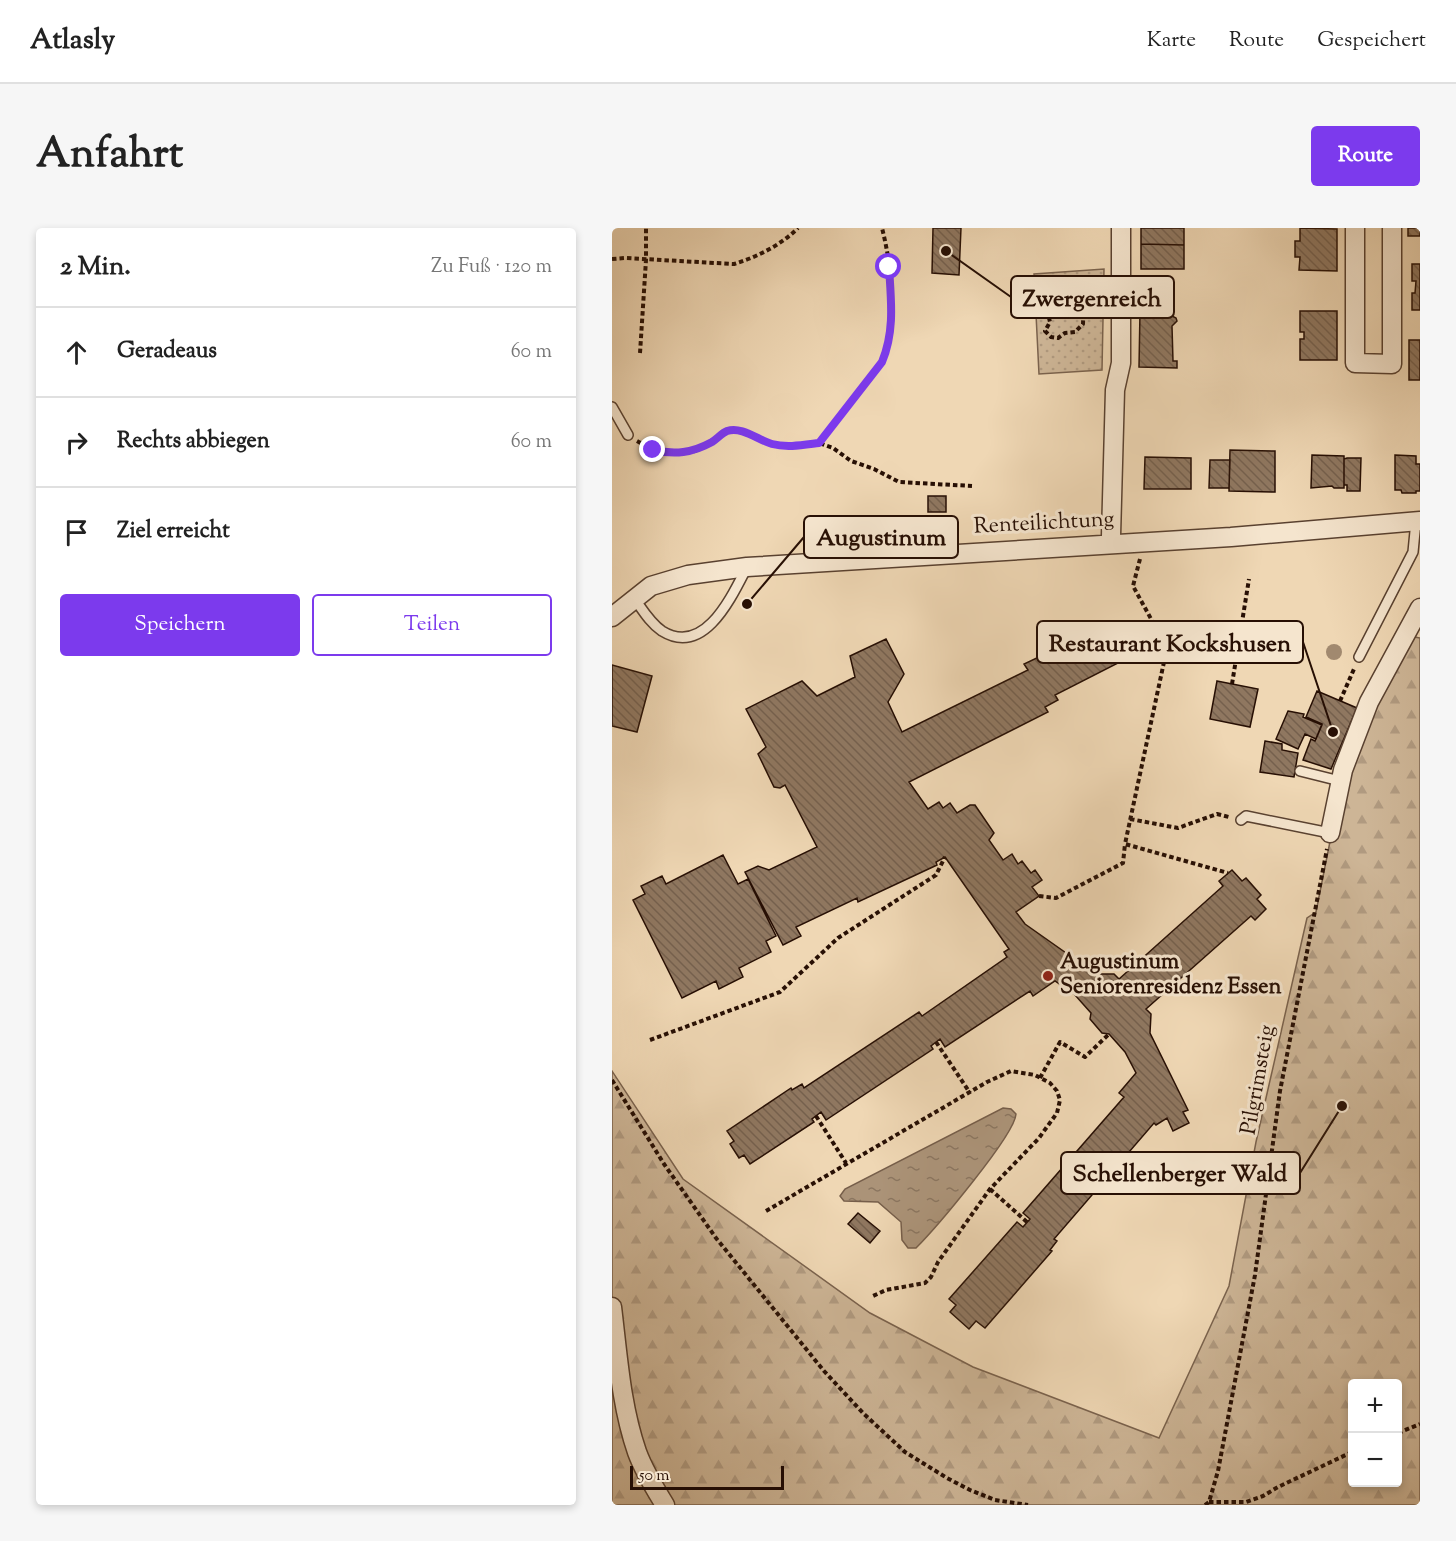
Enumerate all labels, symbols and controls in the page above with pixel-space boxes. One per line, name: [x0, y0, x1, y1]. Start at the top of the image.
text: Atlasly: [30, 21, 115, 61]
text: Karte: [1147, 26, 1196, 56]
text: Route: [1229, 26, 1284, 56]
text: Gespeichert: [1317, 26, 1426, 56]
text: Anfahrt: [36, 126, 183, 186]
button: Route: [1311, 126, 1420, 186]
text: 2 Min.: [60, 249, 131, 286]
text: Zu Fuß · 120 m: [431, 253, 552, 282]
route start: [875, 253, 901, 279]
callout: Zwergenreich: [1011, 276, 1174, 318]
text: Zwergenreich: [1022, 283, 1162, 317]
icon: ahead: [60, 336, 93, 369]
text: Geradeaus: [117, 336, 217, 368]
text: 60 m: [511, 338, 552, 367]
icon: right: [60, 426, 93, 459]
text: Rechts abbiegen: [117, 426, 270, 458]
text: 60 m: [511, 428, 552, 457]
route end: [639, 436, 665, 462]
street label: Renteilichtung: [973, 504, 1115, 544]
icon: arrive: [60, 516, 93, 549]
text: Ziel erreicht: [117, 516, 230, 548]
callout: Augustinum: [804, 516, 958, 558]
text: Augustinum: [816, 522, 946, 556]
button: Speichern: [60, 594, 300, 656]
button: Teilen: [312, 594, 552, 656]
callout: Restaurant Kockshusen: [1037, 621, 1303, 663]
text: Restaurant Kockshusen: [1049, 628, 1292, 662]
place label: Augustinum Seniorenresidenz Essen: [1060, 947, 1281, 1004]
marker: Augustinum Seniorenresidenz Essen: [1041, 969, 1055, 983]
street label: Pilgrimsteig: [1234, 1022, 1284, 1137]
callout: Schellenberger Wald: [1061, 1152, 1300, 1194]
text: Schellenberger Wald: [1073, 1158, 1288, 1192]
map controls: [1348, 1379, 1402, 1487]
button: +: [1348, 1379, 1402, 1433]
button: −: [1348, 1433, 1402, 1487]
scale bar: [630, 1463, 784, 1490]
text: 50 m: [639, 1465, 670, 1488]

